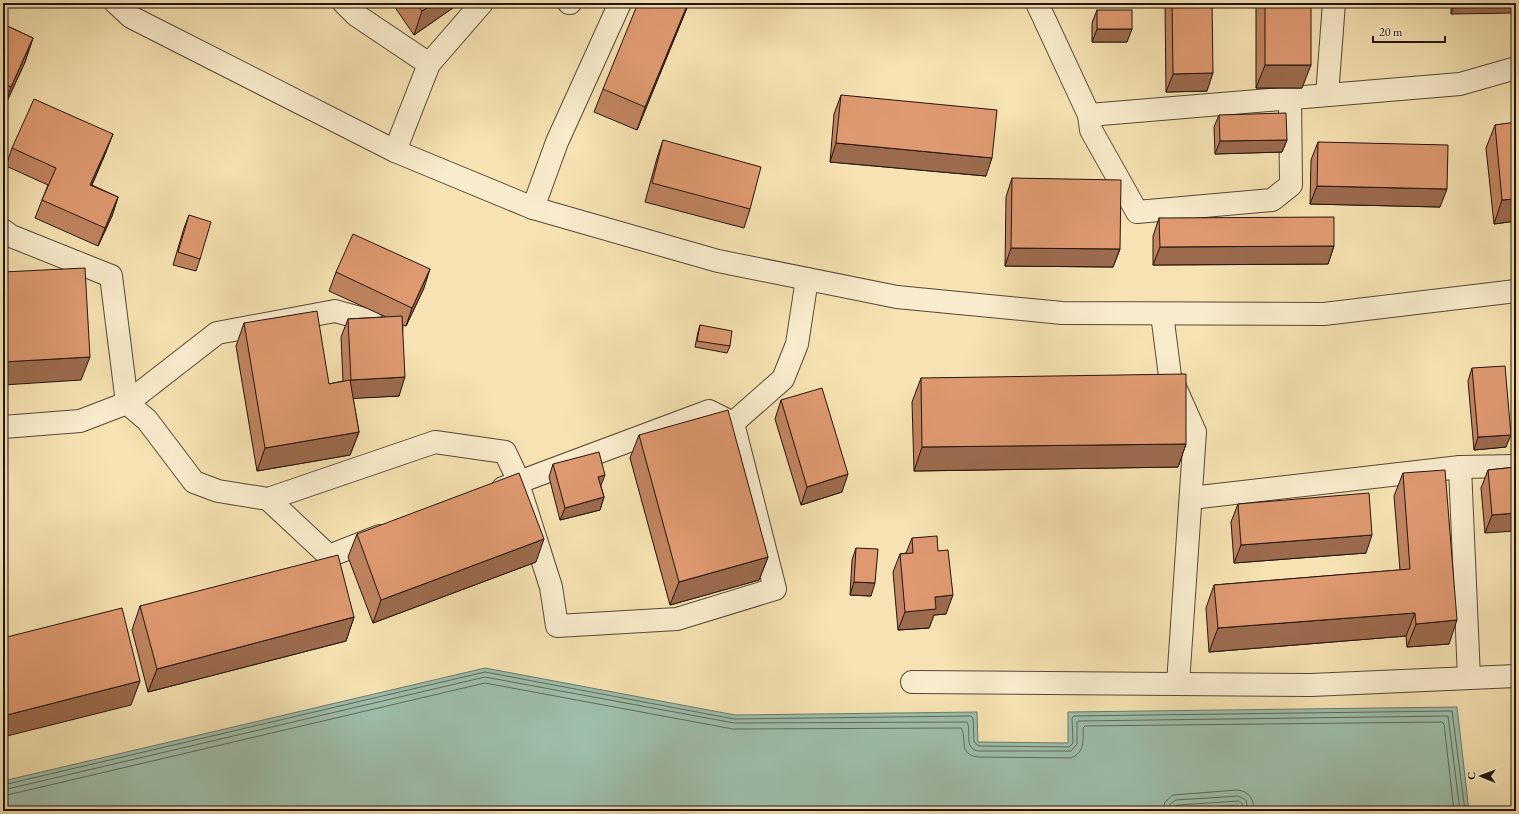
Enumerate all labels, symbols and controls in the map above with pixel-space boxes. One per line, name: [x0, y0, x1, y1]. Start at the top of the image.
scale bar: [1373, 18, 1445, 44]
text: 20 m: [1379, 24, 1403, 40]
north arrow: [1461, 756, 1501, 796]
text: С: [1464, 772, 1478, 780]

